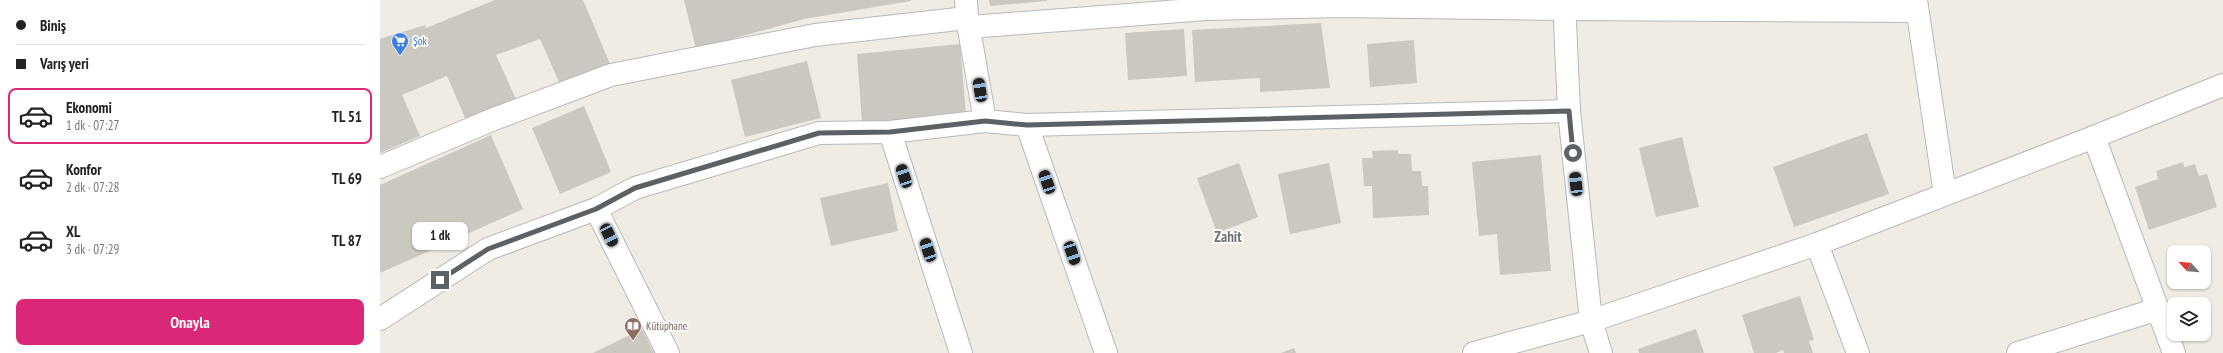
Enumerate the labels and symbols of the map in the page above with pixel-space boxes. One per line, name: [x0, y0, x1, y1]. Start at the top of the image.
supermarket icon: Şok: [390, 31, 410, 56]
place label: Şok: [413, 34, 427, 48]
car: [972, 77, 988, 103]
route start: [1564, 144, 1582, 162]
car: [895, 163, 913, 189]
car: [1037, 169, 1057, 195]
car: [1569, 171, 1583, 197]
callout: 1 dk: [412, 222, 468, 250]
car: [598, 222, 620, 248]
district label: Zahit: [1214, 227, 1242, 246]
car: [919, 237, 937, 263]
car: [1062, 240, 1082, 266]
north arrow: [2167, 245, 2211, 289]
route end: [431, 271, 449, 289]
library icon: Kütüphane: [623, 316, 643, 341]
place label: Kütüphane: [646, 319, 688, 333]

